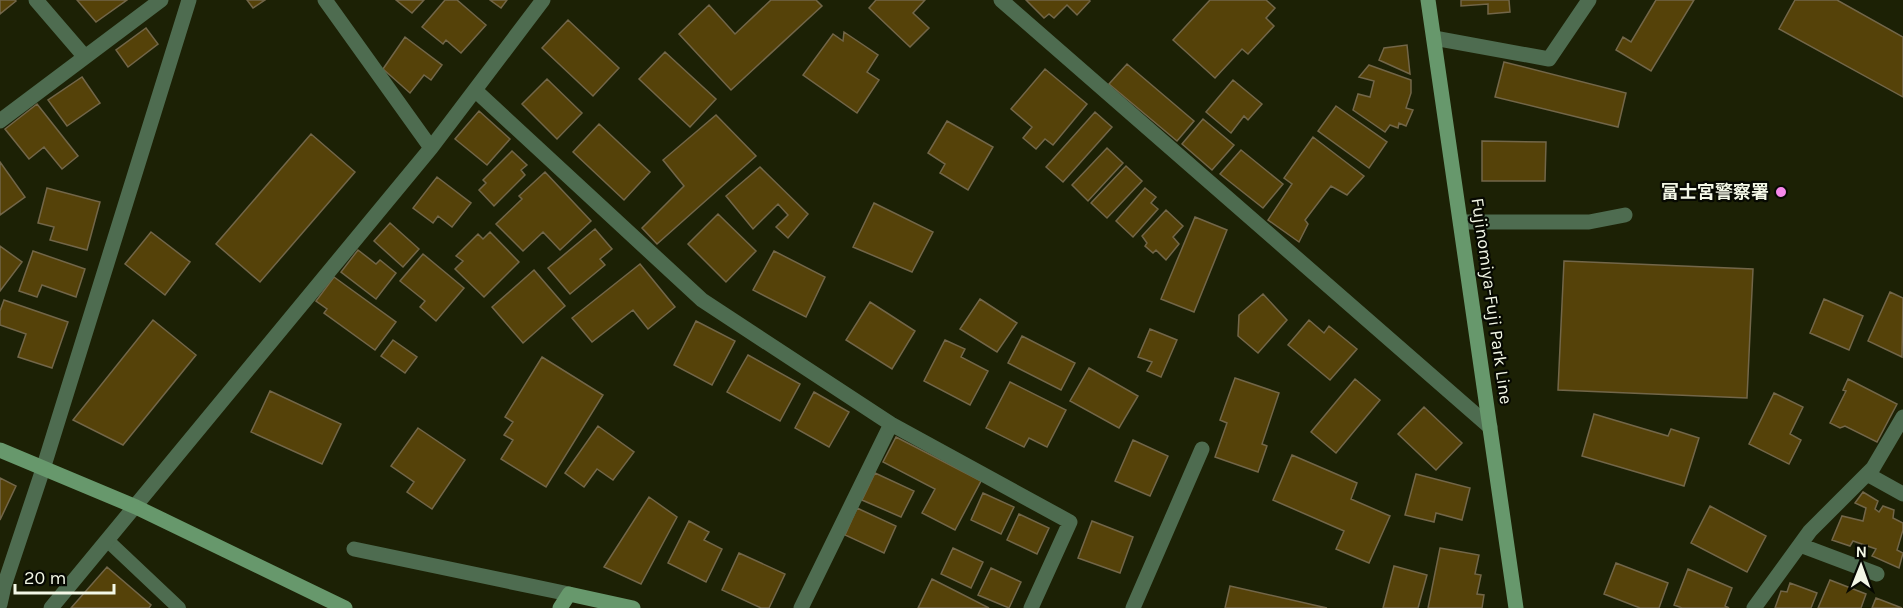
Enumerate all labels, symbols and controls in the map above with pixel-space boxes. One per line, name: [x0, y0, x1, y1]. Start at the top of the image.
place label: 富士宮警察署: [1661, 181, 1769, 203]
marker: 富士宮警察署: [1774, 185, 1788, 199]
street label: Fujinomiya-Fuji Park Line: [1467, 196, 1517, 406]
north arrow: [1831, 536, 1891, 596]
text: N: [1855, 542, 1867, 561]
scale bar: [15, 557, 114, 595]
text: 20 m: [24, 567, 66, 589]

